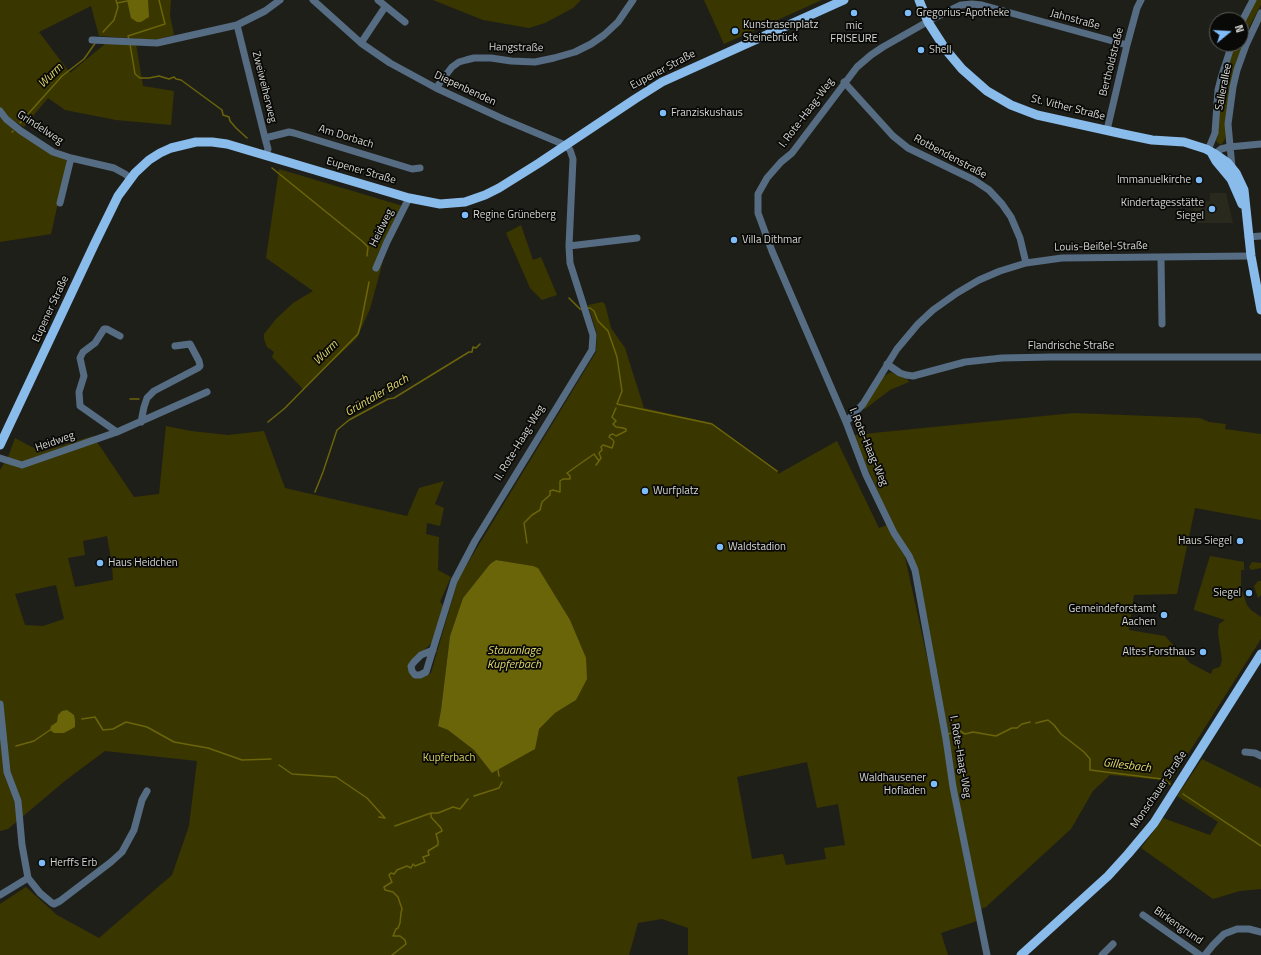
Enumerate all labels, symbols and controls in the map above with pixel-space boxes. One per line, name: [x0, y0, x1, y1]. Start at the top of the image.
place label: Gregorius-Apotheke: [916, 6, 1009, 20]
street label: Jahnstraße: [1049, 7, 1101, 33]
marker: mic FRISEURE: [849, 8, 859, 18]
marker: Gregorius-Apotheke: [903, 8, 913, 18]
north arrow: [1209, 12, 1249, 52]
place label: Kunstrasenplatz Steinebrück: [743, 18, 818, 44]
place label: mic FRISEURE: [830, 19, 878, 45]
text: N: [1231, 23, 1248, 35]
marker: Kunstrasenplatz Steinebrück: [730, 26, 740, 36]
street label: Bertholdstraße: [1097, 26, 1127, 98]
street label: Hangstraße: [489, 41, 543, 55]
place label: Shell: [929, 43, 952, 57]
marker: Shell: [916, 45, 926, 55]
street label: Eupener Straße: [628, 47, 698, 93]
street label: Zweiweiherweg: [249, 50, 279, 124]
water label: Wurm: [36, 61, 66, 91]
street label: Salierallee: [1213, 62, 1235, 112]
street label: Diepenbenden: [432, 69, 498, 109]
street label: I. Rote-Haag-Weg: [777, 76, 837, 150]
street label: St. Vither Straße: [1030, 92, 1106, 124]
place label: Franziskushaus: [671, 106, 743, 120]
street label: Grindelweg: [14, 108, 66, 148]
marker: Franziskushaus: [658, 108, 668, 118]
street label: Am Dorbach: [317, 122, 375, 152]
street label: Rotbendenstraße: [911, 132, 989, 182]
street label: Eupener Straße: [325, 155, 397, 187]
place label: Immanuelkirche: [1117, 173, 1191, 187]
marker: Immanuelkirche: [1194, 175, 1204, 185]
place label: Kindertagesstätte Siegel: [1121, 196, 1204, 222]
marker: Kindertagesstätte Siegel: [1207, 204, 1217, 214]
street label: Heidweg: [367, 207, 397, 249]
place label: Regine Grüneberg: [473, 208, 556, 222]
marker: Regine Grüneberg: [460, 210, 470, 220]
place label: Villa Dithmar: [742, 233, 802, 247]
marker: Villa Dithmar: [729, 235, 739, 245]
street label: Louis-Beißel-Straße: [1054, 240, 1148, 254]
street label: Eupener Straße: [30, 274, 72, 344]
water label: Wurm: [311, 338, 341, 368]
street label: Flandrische Straße: [1028, 339, 1114, 353]
water label: Grüntaler Bach: [343, 372, 411, 420]
street label: II. Rote-Haag-Weg: [492, 403, 548, 483]
street label: I. Rote-Haag-Weg: [846, 406, 890, 488]
street label: Heidweg: [34, 429, 76, 455]
place label: Wurfplatz: [653, 484, 699, 498]
marker: Wurfplatz: [640, 486, 650, 496]
place label: Haus Siegel: [1178, 534, 1232, 548]
marker: Haus Siegel: [1235, 536, 1245, 546]
place label: Waldstadion: [728, 540, 786, 554]
marker: Waldstadion: [715, 542, 725, 552]
place label: Haus Heidchen: [108, 556, 178, 570]
marker: Haus Heidchen: [95, 558, 105, 568]
place label: Siegel: [1213, 586, 1241, 600]
marker: Siegel: [1244, 588, 1254, 598]
place label: Gemeindeforstamt Aachen: [1069, 602, 1156, 628]
marker: Gemeindeforstamt Aachen: [1159, 610, 1169, 620]
water label: Stauanlage Kupferbach: [487, 644, 541, 672]
place label: Altes Forsthaus: [1122, 645, 1195, 659]
marker: Altes Forsthaus: [1198, 647, 1208, 657]
street label: I. Rote-Haag-Weg: [946, 715, 974, 799]
street label: Monschauer Straße: [1128, 749, 1190, 831]
park label: Kupferbach: [423, 751, 475, 765]
water label: Gillesbach: [1102, 756, 1152, 776]
place label: Waldhausener Hofladen: [859, 771, 926, 797]
marker: Waldhausener Hofladen: [929, 779, 939, 789]
place label: Herffs Erb: [50, 856, 97, 870]
marker: Herffs Erb: [37, 858, 47, 868]
street label: Birkengrund: [1151, 904, 1205, 948]

